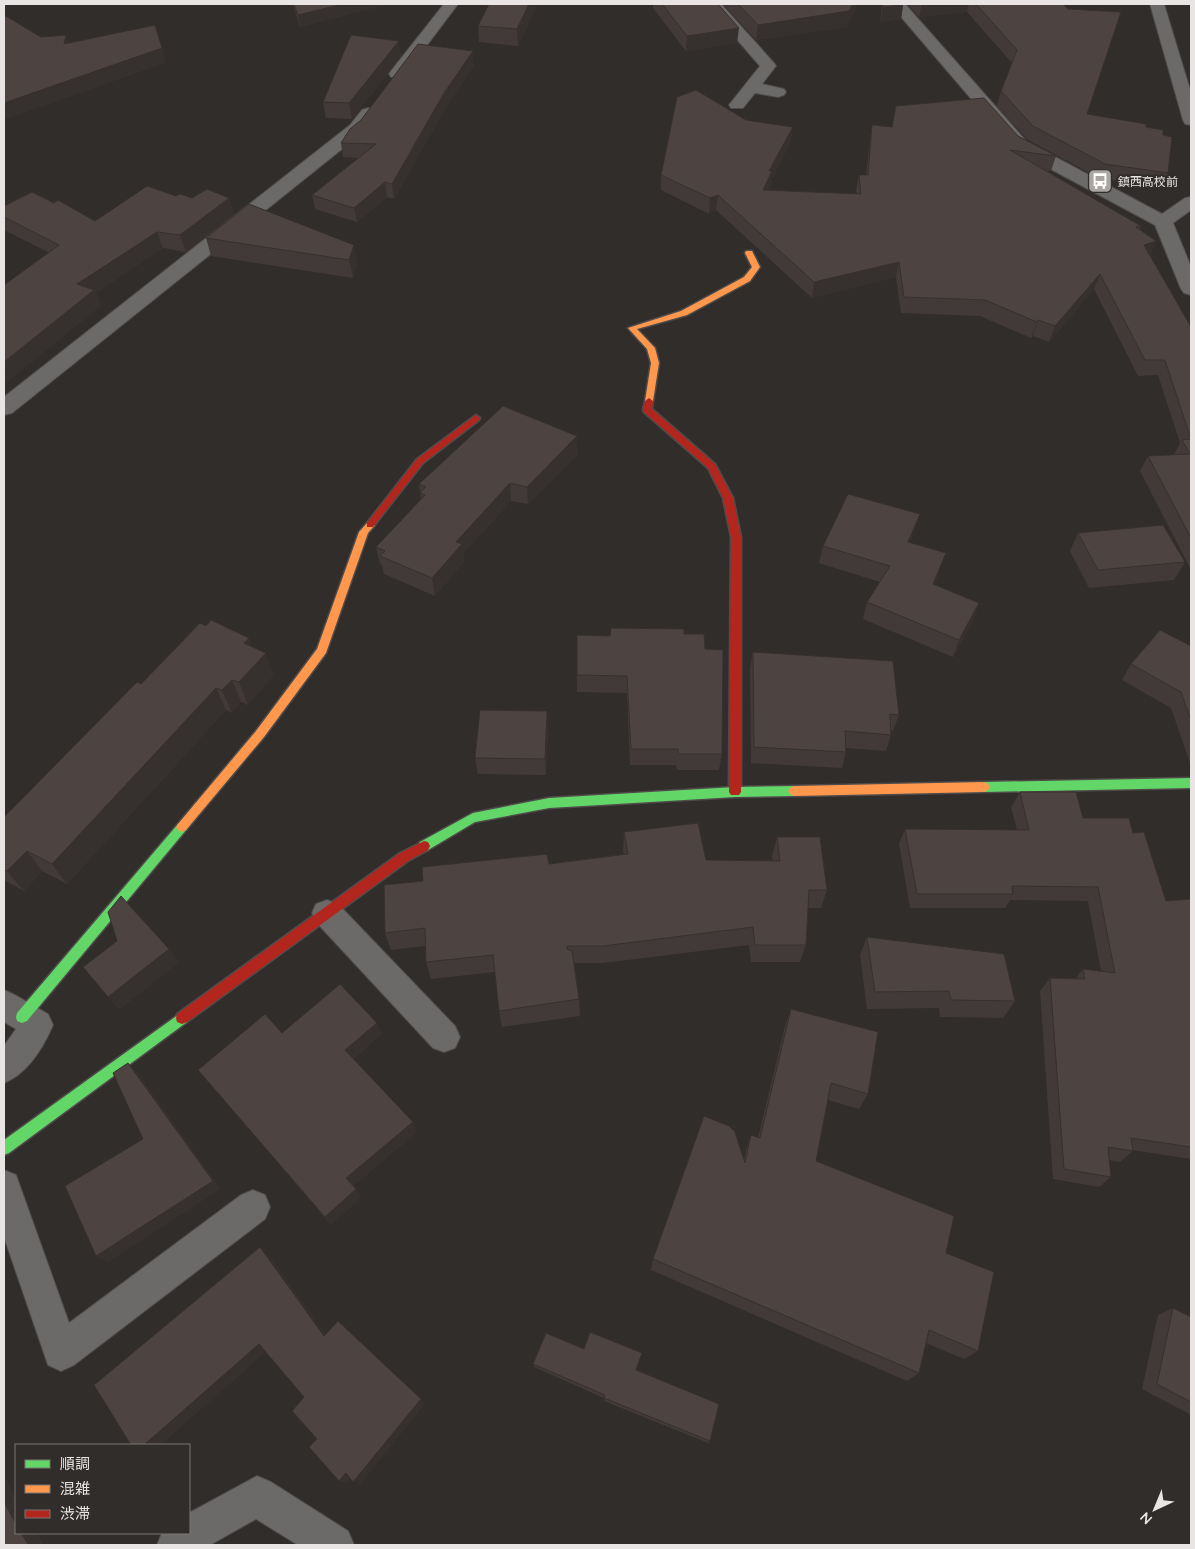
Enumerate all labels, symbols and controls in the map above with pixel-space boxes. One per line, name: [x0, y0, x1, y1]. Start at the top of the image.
bus stop icon: 鎮西高校前: [1087, 168, 1113, 194]
place label: 鎮西高校前: [1118, 174, 1178, 189]
legend: [15, 1444, 190, 1534]
text: 順調: [60, 1454, 90, 1473]
text: 混雑: [60, 1479, 90, 1498]
north arrow: [1130, 1484, 1180, 1534]
text: 渋滞: [60, 1504, 90, 1523]
text: N: [1136, 1508, 1156, 1528]

